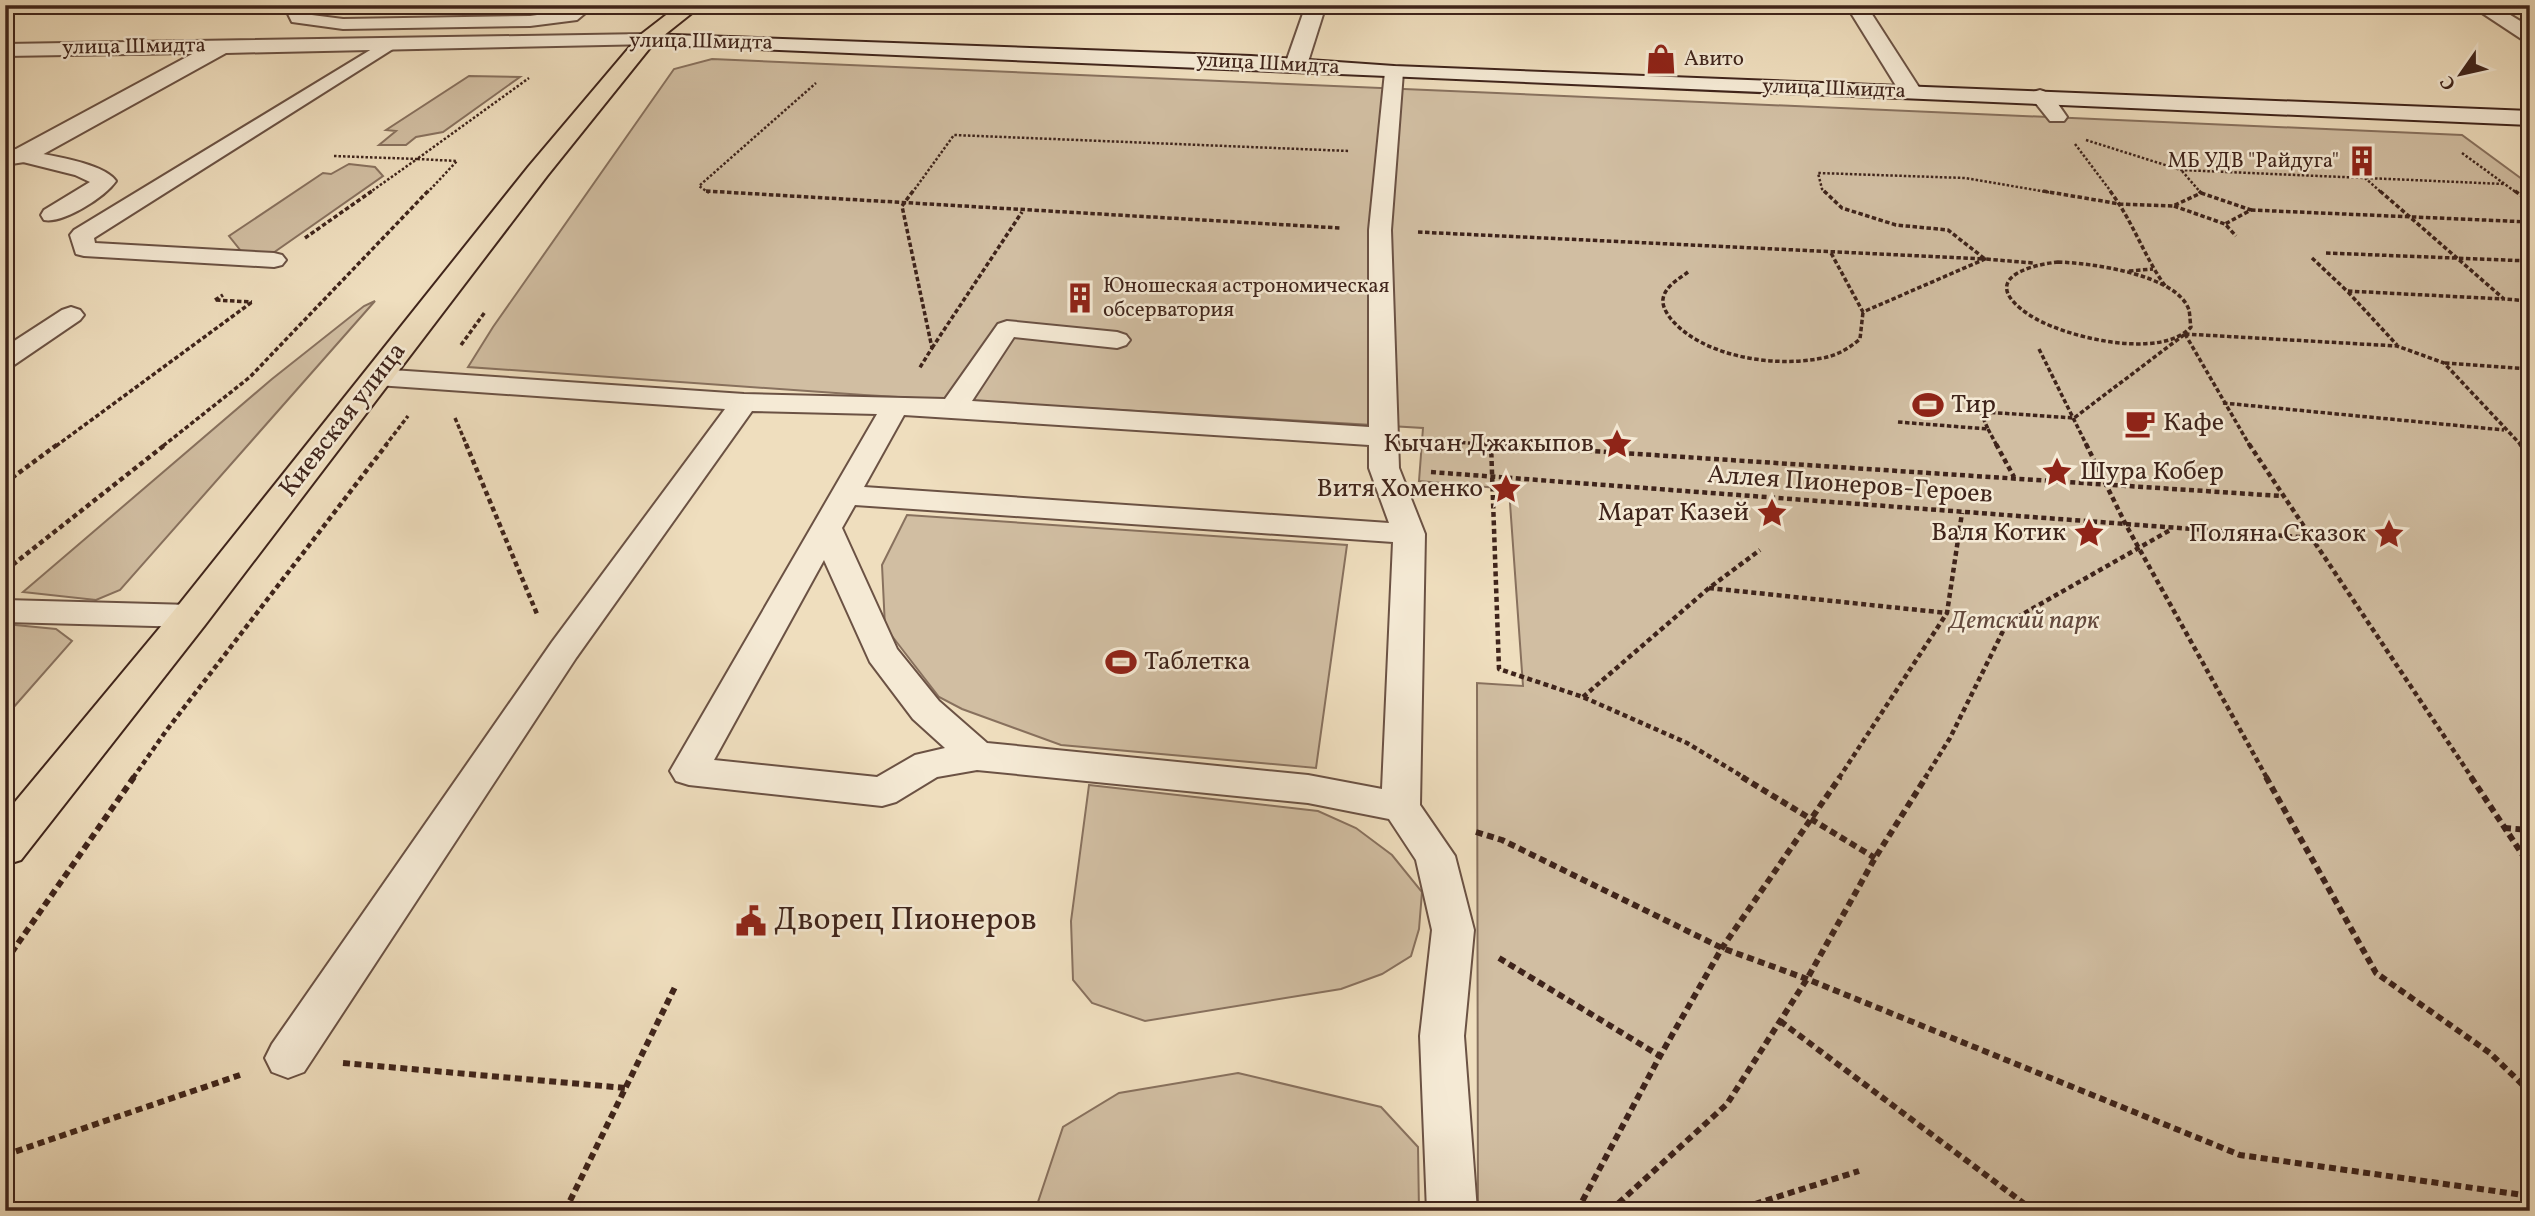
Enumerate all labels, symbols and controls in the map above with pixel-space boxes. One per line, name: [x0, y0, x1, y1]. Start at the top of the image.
street label: улица Шмидта: [629, 26, 773, 58]
street label: улица Шмидта: [62, 31, 206, 63]
north arrow: [2426, 38, 2496, 108]
shop icon: Авито: [1644, 42, 1678, 76]
place label: Авито: [1684, 45, 1744, 74]
street label: улица Шмидта: [1195, 46, 1341, 82]
text: С: [2434, 70, 2463, 95]
street label: улица Шмидта: [1762, 72, 1906, 106]
building icon: МБ УДВ "Райдуга": [2345, 144, 2379, 178]
place label: МБ УДВ "Райдуга": [2167, 147, 2339, 176]
place label: Юношеская астрономическая обсерватория: [1103, 272, 1390, 325]
building icon: Юношеская астрономическая обсерватория: [1063, 281, 1097, 315]
street label: Киевская улица: [271, 335, 415, 505]
place label: Тир: [1951, 387, 1996, 423]
sports icon: Тир: [1911, 388, 1945, 422]
place label: Кафе: [2163, 405, 2224, 441]
cafe icon: Кафе: [2123, 406, 2157, 440]
place label: Кычан Джакыпов: [1383, 426, 1594, 462]
place icon: Кычан Джакыпов: [1600, 427, 1634, 461]
place label: Шура Кобер: [2080, 454, 2224, 490]
place icon: Шура Кобер: [2040, 455, 2074, 489]
street label: Аллея Пионеров-Героев: [1706, 457, 1994, 513]
place label: Витя Хоменко: [1317, 471, 1483, 507]
place icon: Витя Хоменко: [1489, 472, 1523, 506]
place label: Марат Казей: [1598, 495, 1749, 531]
place icon: Марат Казей: [1755, 496, 1789, 530]
place label: Валя Котик: [1931, 515, 2066, 551]
place icon: Валя Котик: [2072, 516, 2106, 550]
place label: Поляна Сказок: [2188, 516, 2366, 552]
place icon: Поляна Сказок: [2372, 517, 2406, 551]
park label: Детский парк: [1947, 603, 2100, 639]
place label: Таблетка: [1144, 644, 1251, 680]
sports icon: Таблетка: [1104, 645, 1138, 679]
place label: Дворец Пионеров: [774, 899, 1037, 943]
public building icon: Дворец Пионеров: [734, 904, 768, 938]

